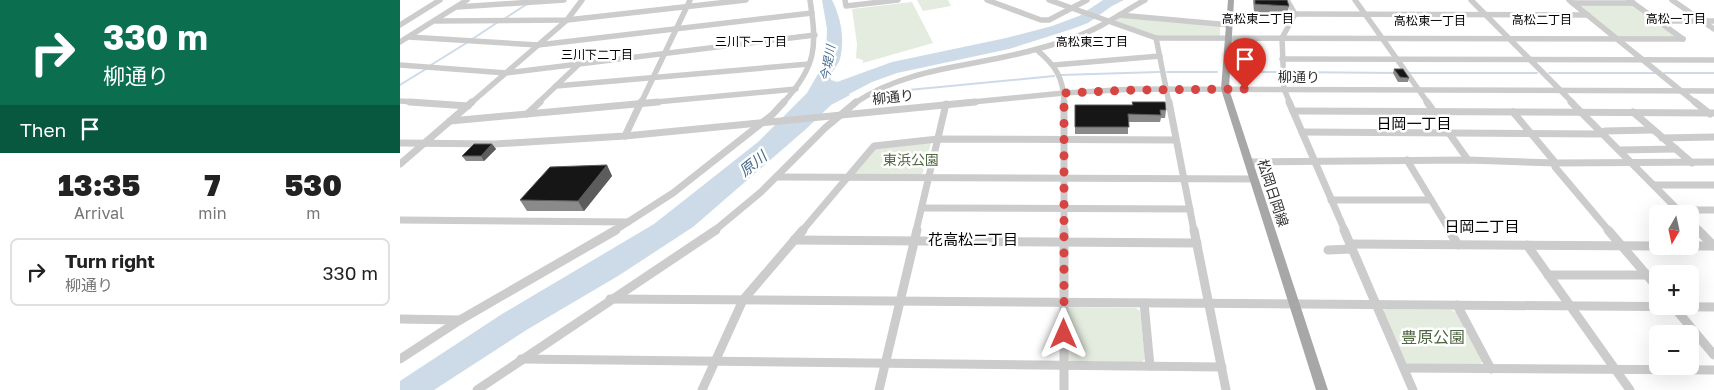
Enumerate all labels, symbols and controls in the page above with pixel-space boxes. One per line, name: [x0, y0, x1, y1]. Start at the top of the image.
district label: 高松東二丁目: [1222, 11, 1294, 26]
district label: 高松一丁目: [1646, 11, 1706, 26]
district label: 高松二丁目: [1512, 12, 1572, 27]
district label: 高松東一丁目: [1394, 13, 1466, 28]
text: 330 m: [103, 16, 208, 58]
icon: right: [20, 20, 85, 85]
district label: 三川下一丁目: [715, 34, 787, 49]
district label: 高松東三丁目: [1056, 34, 1128, 49]
pin: [1224, 38, 1266, 89]
water label: 今堤川: [817, 42, 838, 82]
icon: arrive: [1231, 45, 1259, 73]
district label: 三川下二丁目: [561, 47, 633, 62]
text: 柳通り: [103, 62, 169, 89]
street label: 柳通り: [1278, 68, 1320, 85]
street label: 柳通り: [871, 86, 915, 107]
district label: 日岡一丁目: [1376, 114, 1452, 132]
icon: arrive: [76, 115, 104, 143]
text: Then: [20, 118, 66, 141]
water label: 原川: [735, 146, 771, 180]
park label: 東浜公園: [883, 151, 939, 168]
street label: 松岡日岡線: [1255, 157, 1292, 229]
text: 13:35: [58, 167, 140, 203]
text: 7: [204, 167, 221, 203]
text: 530: [284, 167, 342, 203]
text: Arrival: [74, 203, 124, 223]
text: min: [198, 203, 227, 223]
text: m: [306, 203, 320, 223]
north arrow: [1649, 205, 1699, 255]
map controls: [1649, 205, 1699, 375]
district label: 日岡二丁目: [1444, 217, 1520, 235]
district label: 花高松二丁目: [928, 230, 1018, 248]
text: Turn right: [65, 249, 155, 272]
icon: right: [22, 258, 50, 286]
text: 330 m: [322, 261, 378, 284]
button: +: [1649, 265, 1699, 315]
text: 柳通り: [65, 275, 113, 295]
position arrow: [1037, 307, 1089, 359]
button: −: [1649, 325, 1699, 375]
park label: 豊原公園: [1401, 327, 1465, 347]

